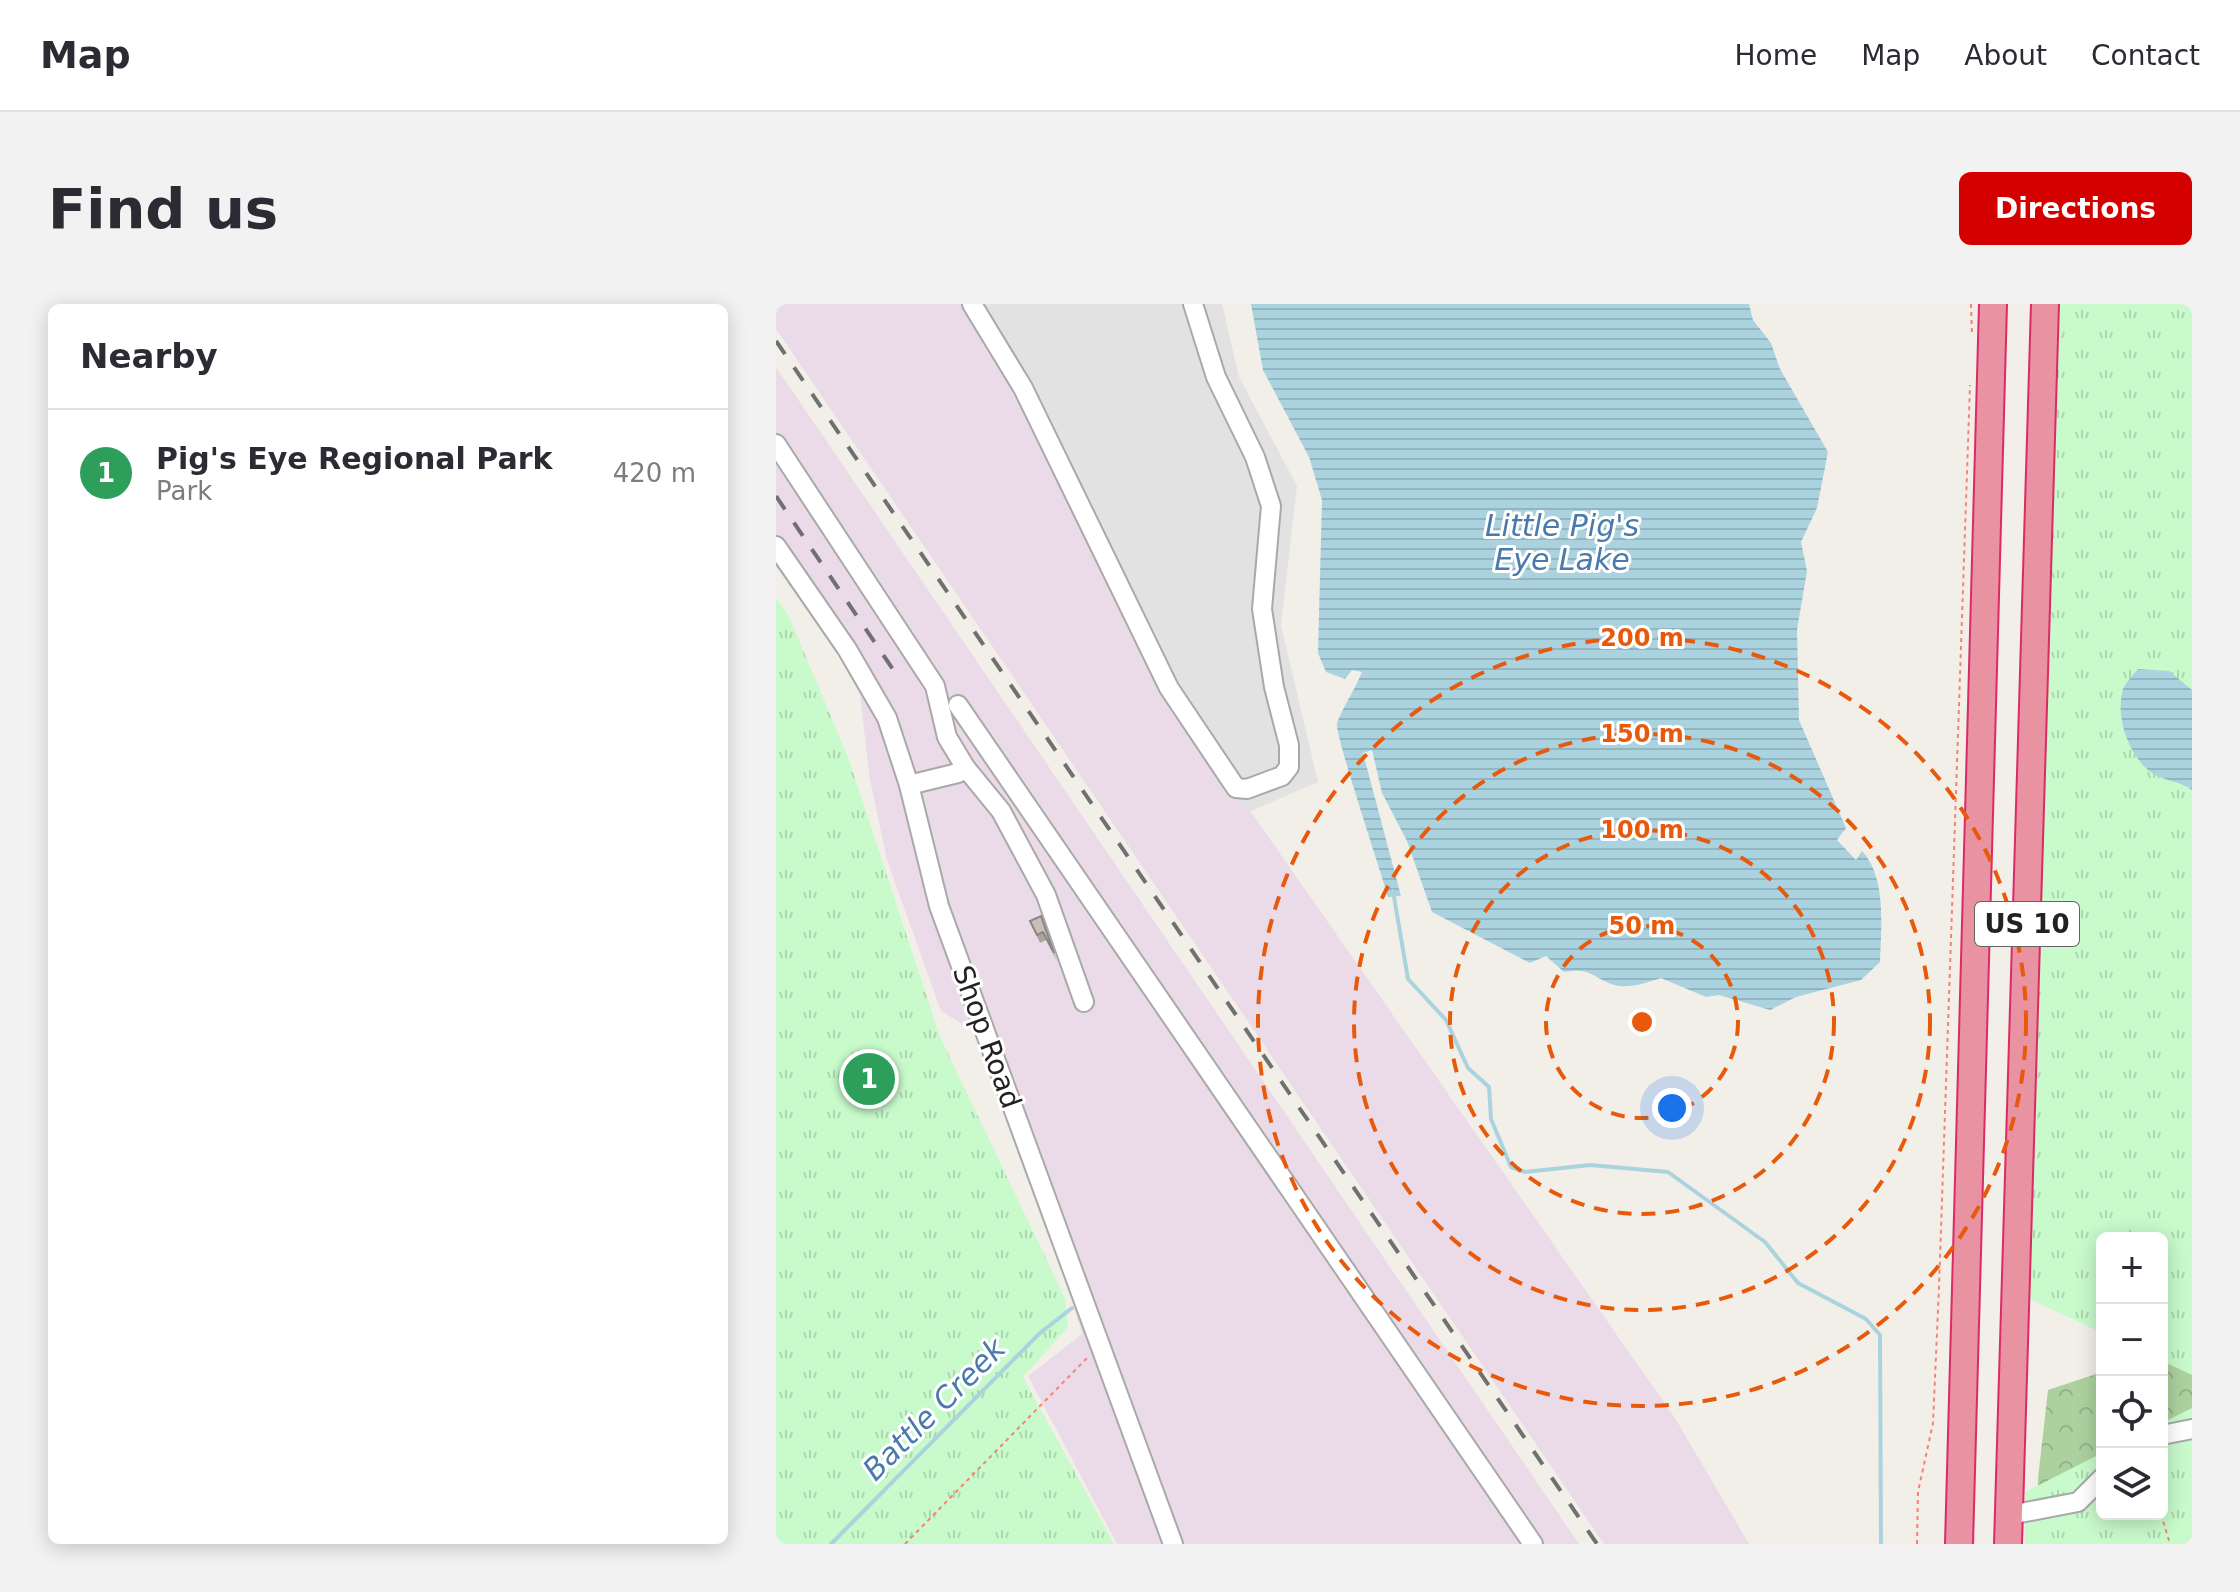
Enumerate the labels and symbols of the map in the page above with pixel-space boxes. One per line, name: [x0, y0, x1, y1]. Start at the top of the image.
water label: Little Pig's Eye Lake: [1485, 508, 1639, 577]
text: 200 m: [1600, 624, 1684, 652]
text: 150 m: [1600, 720, 1684, 748]
text: 100 m: [1600, 816, 1684, 844]
road number: US 10: [1975, 902, 2079, 946]
text: 50 m: [1609, 912, 1675, 940]
street label: Shop Road: [946, 961, 1028, 1113]
centre of rings: [1628, 1008, 1656, 1036]
pin: 1: [843, 1049, 895, 1109]
your location: [1652, 1088, 1692, 1128]
water label: Battle Creek: [856, 1330, 1013, 1487]

